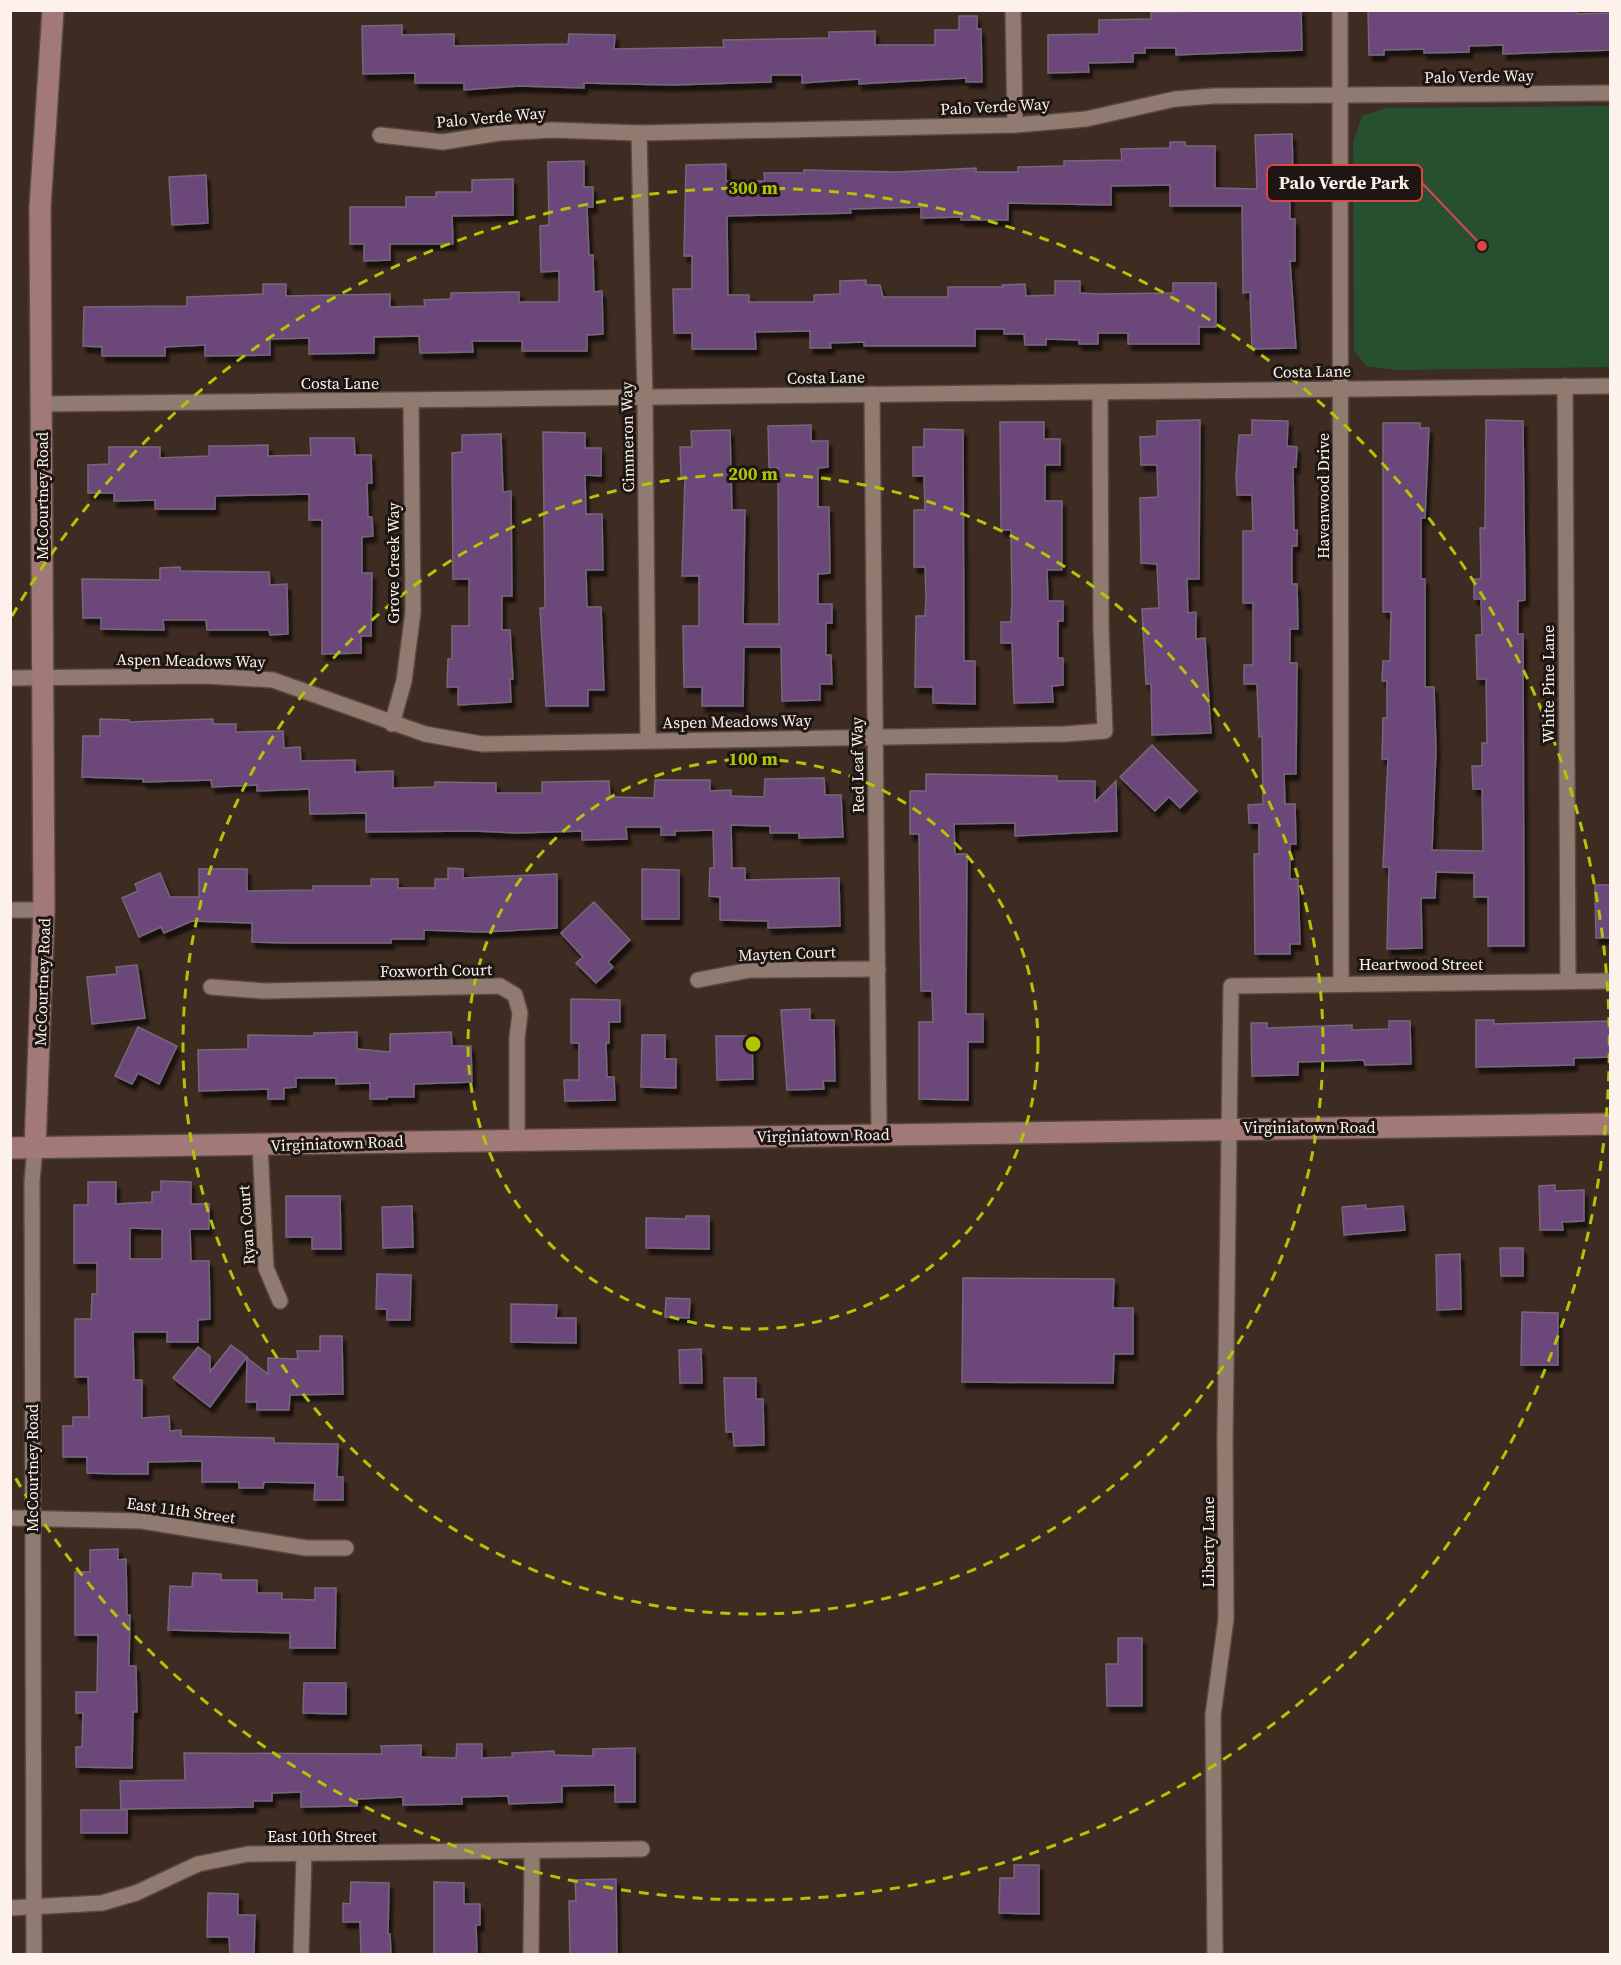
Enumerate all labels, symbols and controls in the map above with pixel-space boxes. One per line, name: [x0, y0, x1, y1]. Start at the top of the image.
street label: Palo Verde Way: [1424, 64, 1535, 88]
street label: Palo Verde Way: [940, 92, 1051, 120]
street label: Palo Verde Way: [435, 101, 547, 133]
callout: Palo Verde Park: [1267, 165, 1422, 201]
text: Palo Verde Park: [1279, 170, 1409, 195]
text: 300 m: [728, 175, 778, 200]
street label: Costa Lane: [1273, 359, 1351, 383]
street label: Costa Lane: [787, 365, 865, 389]
street label: Costa Lane: [301, 372, 379, 394]
street label: Cimmeron Way: [615, 381, 639, 493]
street label: McCourtney Road: [31, 432, 53, 560]
street label: Havenwood Drive: [1312, 433, 1334, 559]
text: 200 m: [728, 461, 778, 486]
street label: Grove Creek Way: [382, 502, 404, 624]
street label: White Pine Lane: [1537, 625, 1559, 743]
street label: Aspen Meadows Way: [116, 648, 267, 672]
street label: Aspen Meadows Way: [662, 709, 813, 733]
street label: Red Leaf Way: [845, 716, 869, 813]
text: 100 m: [728, 746, 778, 771]
street label: McCourtney Road: [29, 918, 55, 1046]
street label: Mayten Court: [738, 940, 837, 966]
street label: Heartwood Street: [1359, 953, 1484, 975]
street label: Foxworth Court: [380, 958, 493, 982]
centre of rings: [743, 1034, 763, 1054]
street label: Virginiatown Road: [1242, 1116, 1376, 1138]
street label: Virginiatown Road: [756, 1123, 890, 1147]
street label: Virginiatown Road: [270, 1130, 404, 1156]
street label: Ryan Court: [232, 1184, 260, 1266]
street label: McCourtney Road: [21, 1404, 43, 1532]
street label: East 11th Street: [125, 1491, 238, 1529]
street label: Liberty Lane: [1197, 1496, 1219, 1588]
street label: East 10th Street: [267, 1825, 378, 1847]

